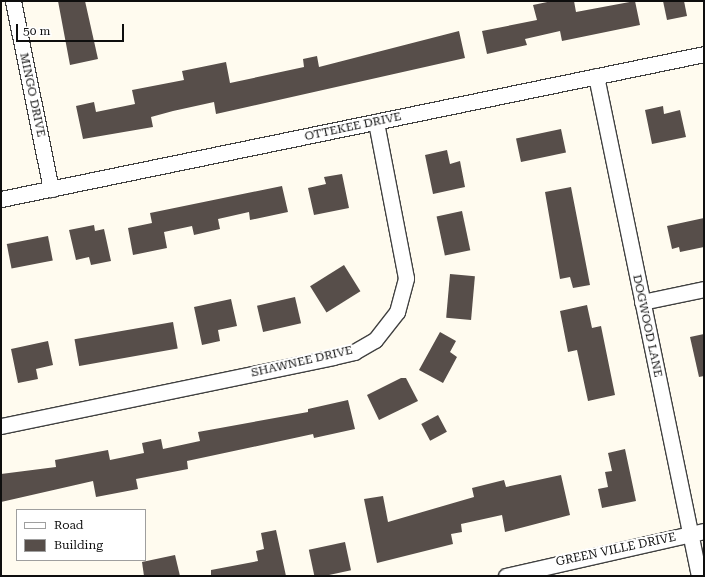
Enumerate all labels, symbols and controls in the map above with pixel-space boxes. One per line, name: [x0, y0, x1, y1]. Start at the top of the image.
scale bar: [18, 16, 126, 42]
text: 50 m: [23, 24, 50, 38]
street label: MINGO DRIVE: [16, 52, 48, 138]
street label: OTTEKEE DRIVE: [303, 110, 403, 144]
street label: DOGWOOD LANE: [629, 273, 665, 379]
street label: SHAWNEE DRIVE: [250, 343, 354, 381]
legend: [16, 509, 146, 561]
text: Road: [54, 518, 83, 532]
street label: GREEN VILLE DRIVE: [555, 530, 677, 570]
text: Building: [54, 538, 103, 552]

